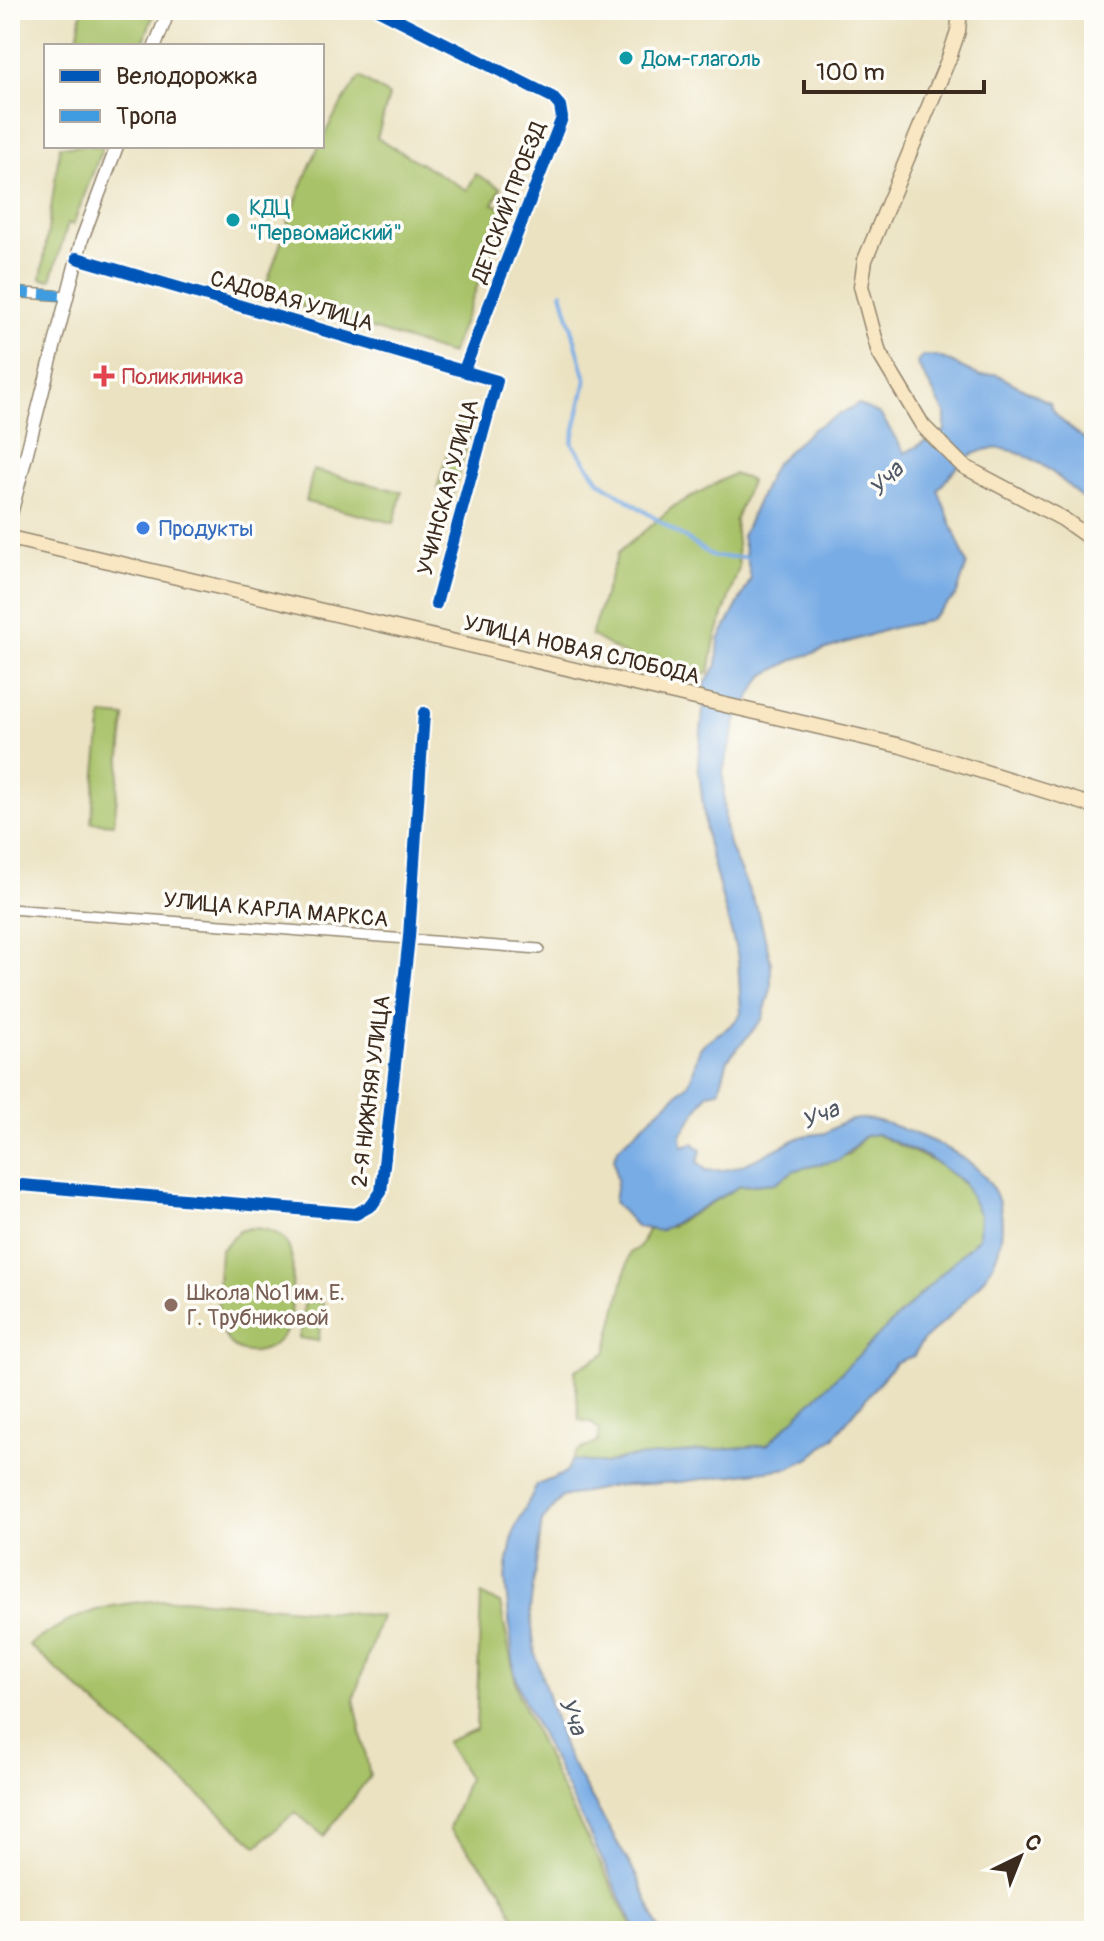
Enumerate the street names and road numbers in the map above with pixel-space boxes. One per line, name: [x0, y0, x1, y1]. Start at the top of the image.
street label: ДЕТСКИЙ ПРОЕЗД: [465, 117, 553, 288]
street label: САДОВАЯ УЛИЦА: [207, 264, 377, 338]
street label: УЧИНСКАЯ УЛИЦА: [411, 396, 485, 578]
street label: УЛИЦА НОВАЯ СЛОБОДА: [461, 609, 703, 691]
street label: УЛИЦА КАРЛА МАРКСА: [162, 886, 390, 934]
street label: 2-Я НИЖНЯЯ УЛИЦА: [345, 994, 397, 1189]

